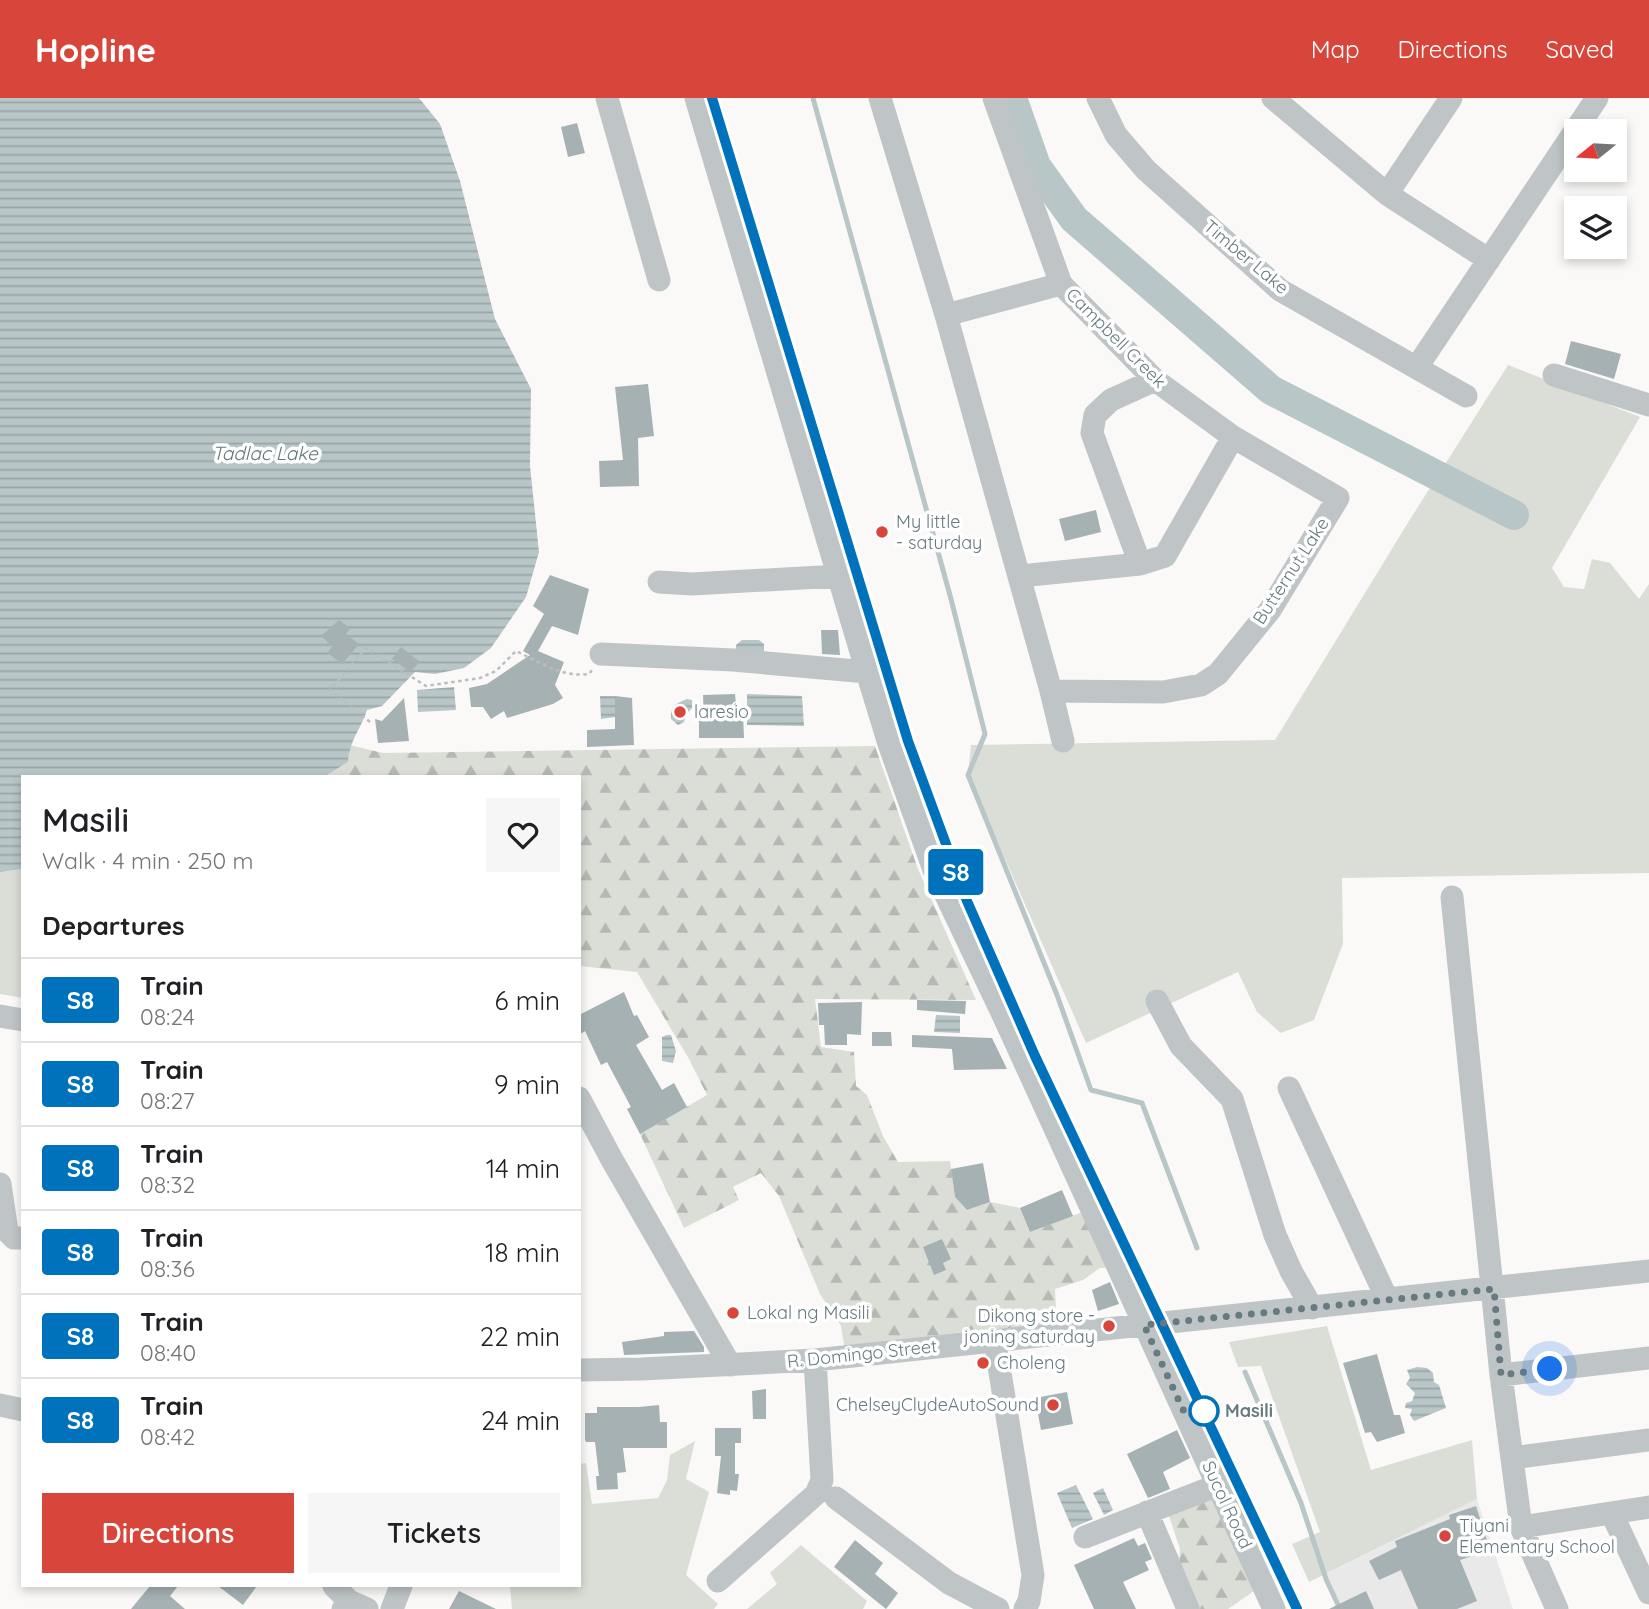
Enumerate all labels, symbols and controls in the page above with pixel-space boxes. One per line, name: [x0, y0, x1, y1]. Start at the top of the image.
text: Hopline: [35, 29, 156, 70]
text: Map: [1311, 34, 1360, 64]
text: Directions: [1398, 34, 1508, 64]
text: Saved: [1546, 34, 1614, 64]
north arrow: [1564, 119, 1628, 182]
map controls: [1564, 119, 1627, 259]
button: layers: [1564, 196, 1627, 259]
street label: Timber Lake: [1199, 214, 1294, 299]
street label: Campbell Creek: [1061, 283, 1171, 393]
water label: Tadlac Lake: [212, 441, 319, 465]
place label: My little - saturday: [896, 510, 982, 554]
street label: Butternut Lake: [1248, 513, 1334, 628]
marker: My little - saturday: [874, 524, 890, 540]
place label: laresio: [694, 700, 749, 723]
marker: laresio: [672, 704, 688, 720]
button: heart: [486, 798, 560, 872]
text: Masili: [42, 799, 129, 840]
text: Walk · 4 min · 250 m: [42, 846, 253, 875]
line badge: S8: [925, 849, 988, 895]
text: S8: [942, 857, 970, 887]
text: Departures: [42, 909, 185, 942]
text: Train: [140, 969, 204, 1002]
text: 6 min: [495, 984, 560, 1017]
text: S8: [67, 985, 94, 1015]
text: 08:24: [140, 1002, 195, 1031]
text: Train: [140, 1053, 204, 1086]
text: 9 min: [494, 1068, 560, 1101]
text: S8: [67, 1069, 94, 1099]
text: 08:27: [140, 1086, 195, 1115]
text: Train: [140, 1137, 204, 1170]
text: 14 min: [486, 1152, 560, 1185]
text: S8: [67, 1153, 94, 1183]
text: 08:32: [140, 1170, 195, 1199]
text: Train: [140, 1221, 204, 1254]
text: 18 min: [485, 1236, 560, 1269]
text: S8: [67, 1237, 94, 1267]
text: 08:36: [140, 1254, 195, 1283]
place label: Lokal ng Masili: [747, 1301, 870, 1324]
place label: Dikong store - joning saturday: [963, 1304, 1095, 1348]
text: Train: [140, 1305, 204, 1338]
marker: Lokal ng Masili: [725, 1305, 741, 1321]
marker: Dikong store - joning saturday: [1101, 1318, 1117, 1334]
text: 22 min: [480, 1320, 560, 1353]
text: S8: [67, 1321, 94, 1351]
street label: R. Domingo Street: [786, 1334, 938, 1373]
text: 08:40: [140, 1338, 196, 1367]
place label: Choleng: [997, 1351, 1066, 1374]
your location: [1532, 1351, 1567, 1386]
marker: Choleng: [975, 1355, 991, 1371]
text: Train: [140, 1389, 204, 1422]
place label: ChelseyClydeAutoSound: [836, 1393, 1039, 1416]
marker: Masili: [1189, 1396, 1219, 1426]
marker: ChelseyClydeAutoSound: [1045, 1397, 1061, 1413]
place label: Masili: [1225, 1399, 1273, 1422]
text: 24 min: [481, 1404, 560, 1437]
text: S8: [67, 1405, 94, 1435]
text: 08:42: [140, 1422, 195, 1451]
street label: Sucol Road: [1197, 1457, 1258, 1552]
button: Directions: [42, 1493, 294, 1573]
button: Tickets: [308, 1493, 560, 1573]
place label: Tiyani Elementary School: [1459, 1514, 1615, 1558]
marker: Tiyani Elementary School: [1437, 1528, 1453, 1544]

